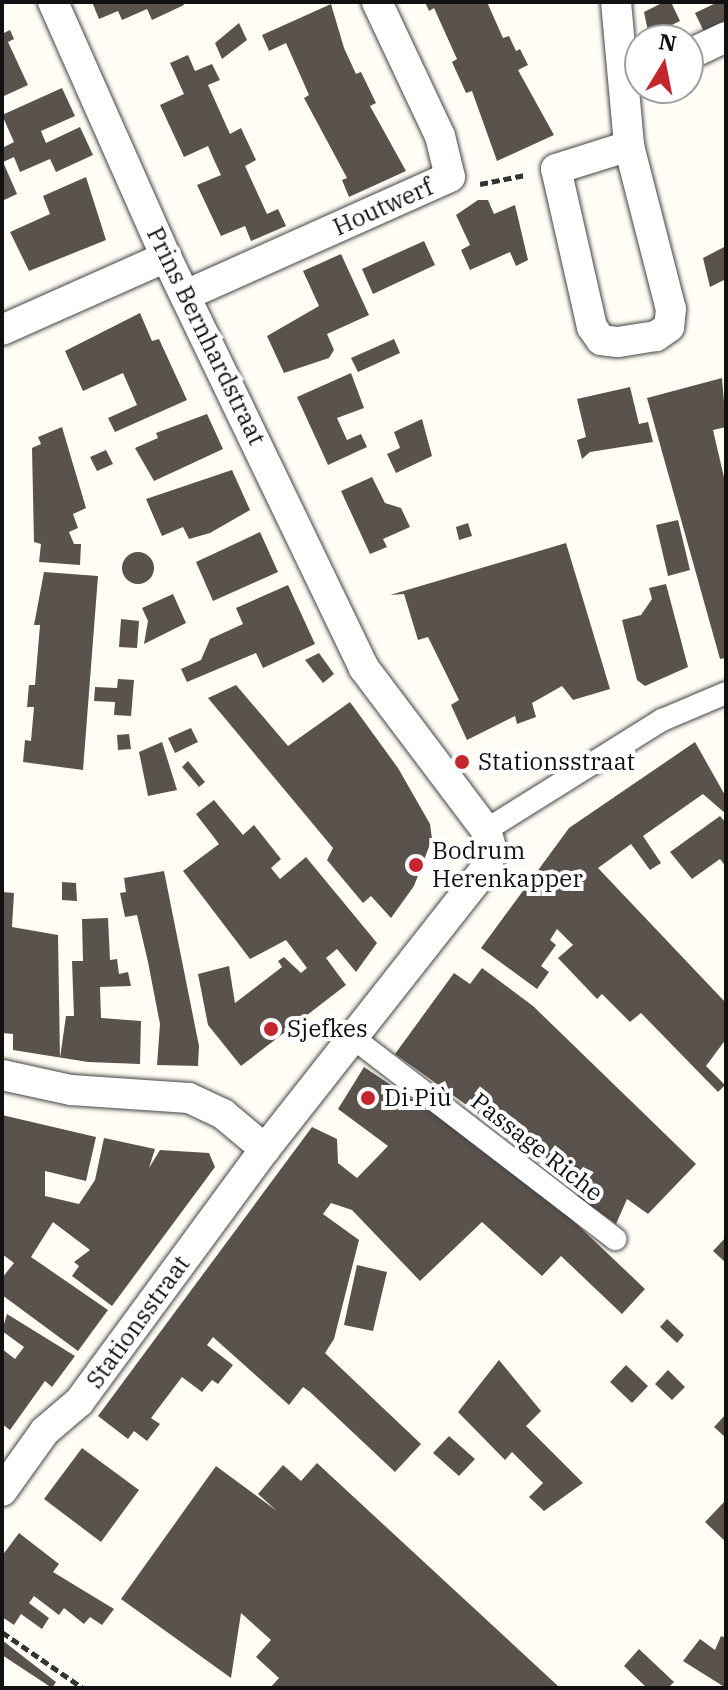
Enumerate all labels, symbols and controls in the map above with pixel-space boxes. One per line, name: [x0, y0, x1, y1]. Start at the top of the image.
north arrow: [624, 24, 704, 104]
text: N: [657, 26, 679, 58]
street label: Houtwerf: [329, 172, 437, 242]
street label: Prins Bernhardstraat: [141, 222, 271, 450]
place label: Stationsstraat: [478, 748, 635, 776]
marker: Stationsstraat: [453, 753, 471, 771]
place label: Bodrum Herenkapper: [432, 837, 583, 893]
marker: Bodrum Herenkapper: [407, 856, 425, 874]
place label: Sjefkes: [287, 1015, 368, 1043]
marker: Sjefkes: [262, 1020, 280, 1038]
place label: Di Più: [384, 1084, 451, 1112]
street label: Passage Riche: [465, 1087, 609, 1207]
marker: Di Più: [359, 1089, 377, 1107]
street label: Stationsstraat: [80, 1250, 196, 1394]

